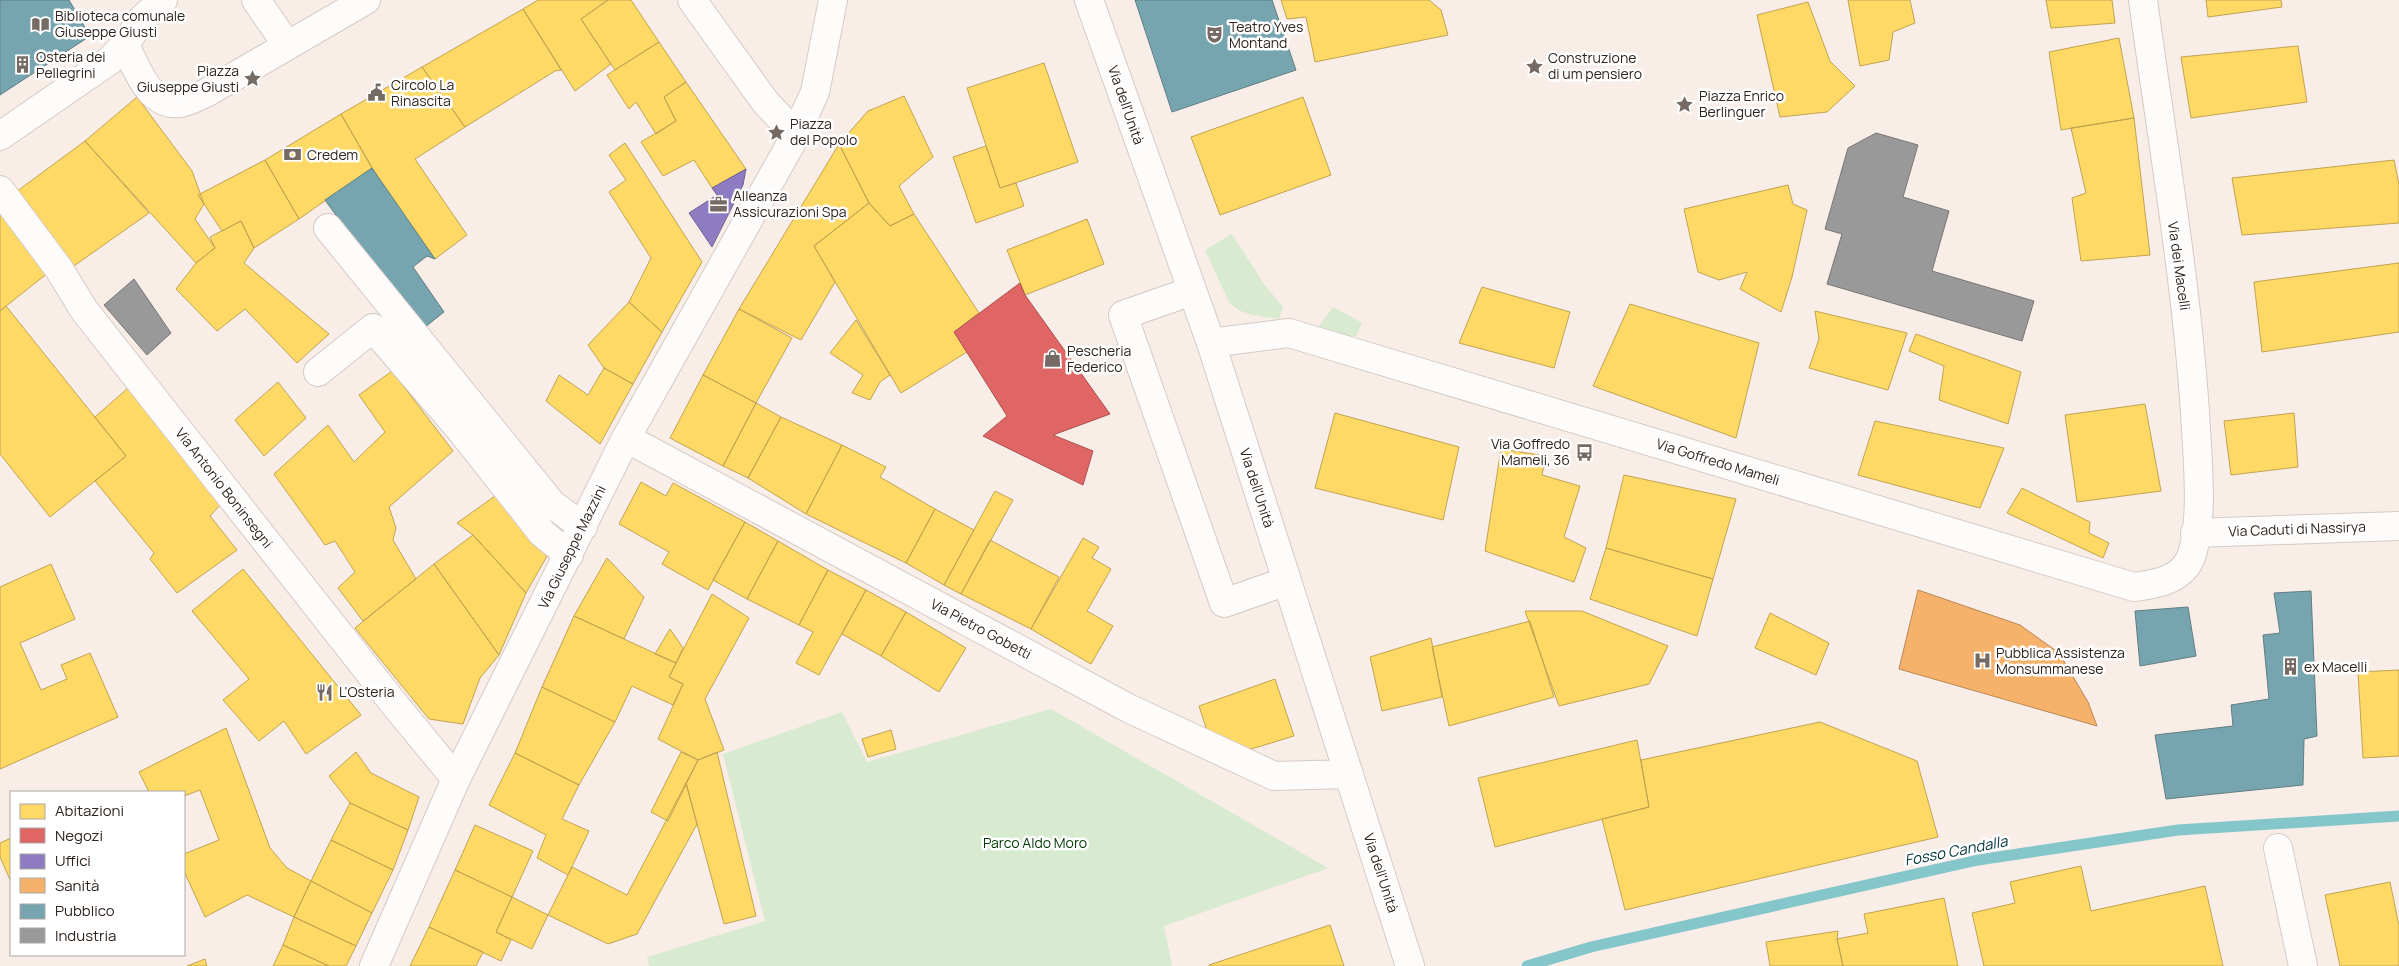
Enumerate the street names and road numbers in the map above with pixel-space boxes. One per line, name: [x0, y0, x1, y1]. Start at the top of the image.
street label: Via dell'Unità: [1104, 63, 1149, 147]
street label: Via dei Macelli: [2164, 220, 2195, 312]
street label: Via Antonio Boninsegni: [171, 424, 277, 552]
street label: Via Goffredo Mameli: [1654, 434, 1782, 489]
street label: Via dell'Unità: [1236, 446, 1279, 530]
street label: Via Giuseppe Mazzini: [533, 482, 610, 612]
street label: Via Caduti di Nassirya: [2228, 517, 2366, 540]
street label: Via Pietro Gobetti: [927, 594, 1035, 663]
street label: Via dell'Unità: [1360, 831, 1403, 915]

